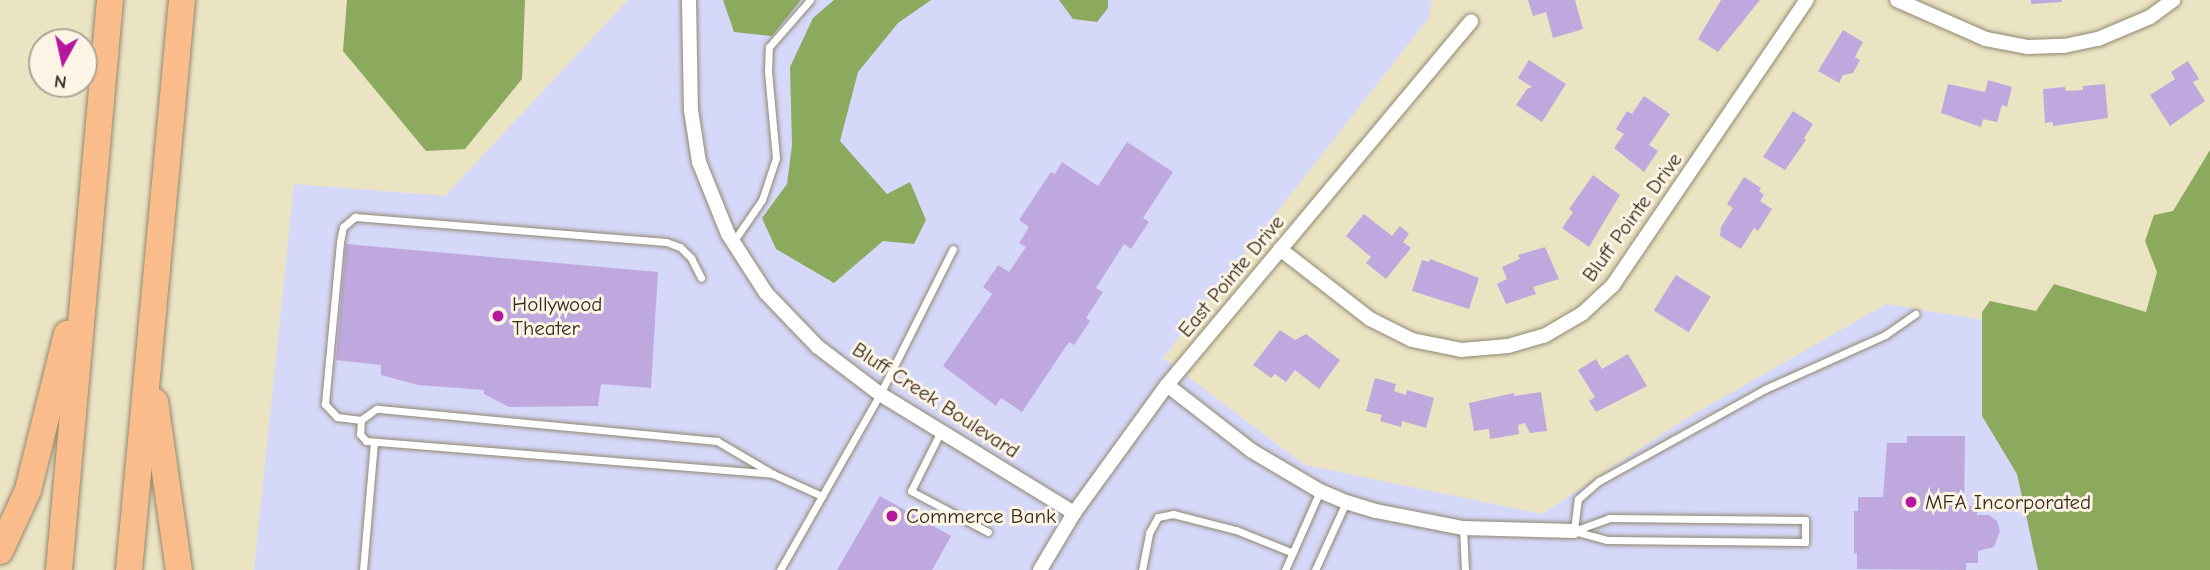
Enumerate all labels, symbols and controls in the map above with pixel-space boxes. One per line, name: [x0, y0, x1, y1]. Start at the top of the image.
north arrow: [28, 28, 98, 98]
text: N: [53, 70, 68, 94]
street label: Bluff Pointe Drive: [1577, 147, 1687, 287]
street label: East Pointe Drive: [1173, 210, 1289, 342]
place label: Hollywood Theater: [512, 291, 602, 341]
marker: Hollywood Theater: [490, 308, 506, 324]
street label: Bluff Creek Boulevard: [848, 337, 1024, 463]
place label: MFA Incorporated: [1925, 489, 2091, 515]
marker: MFA Incorporated: [1903, 494, 1919, 510]
place label: Commerce Bank: [906, 503, 1056, 529]
marker: Commerce Bank: [884, 508, 900, 524]

